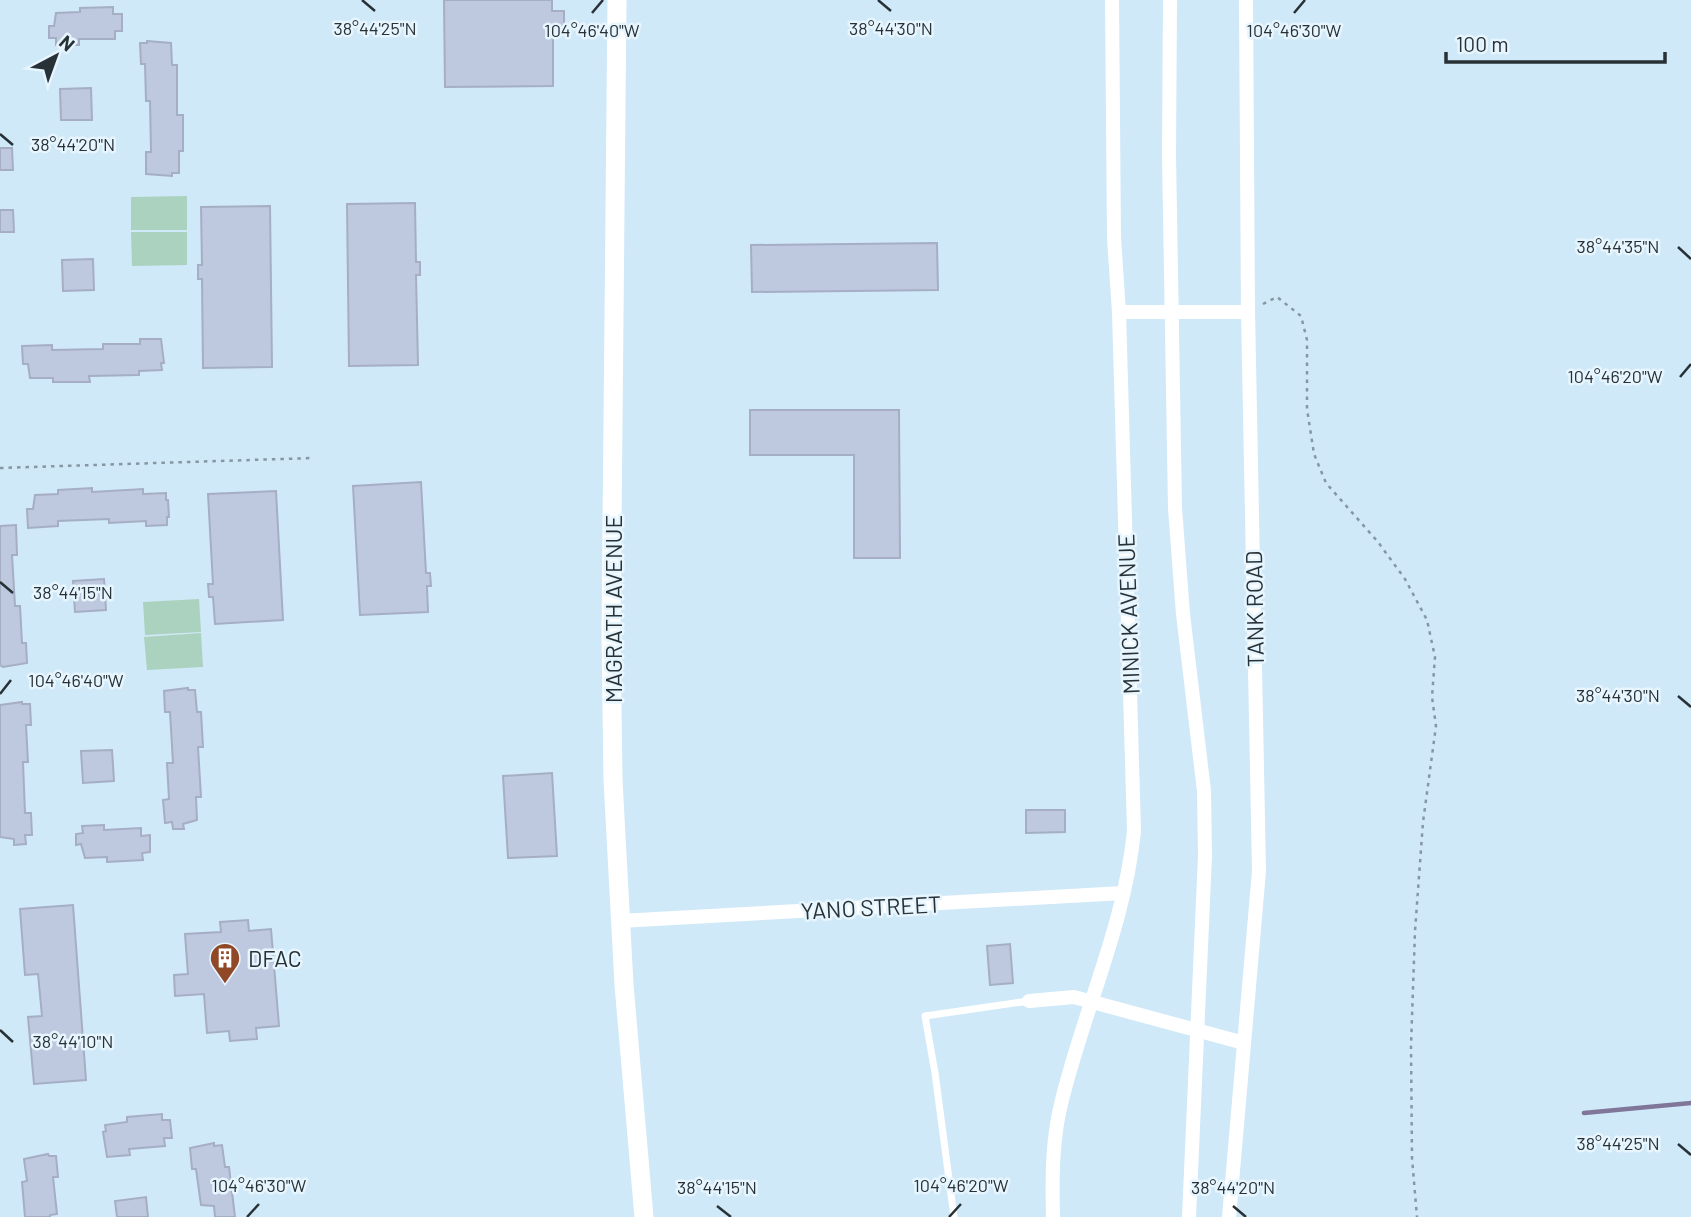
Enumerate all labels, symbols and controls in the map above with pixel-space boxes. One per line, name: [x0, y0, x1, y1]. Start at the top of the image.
text: 38°44'25"N: [333, 17, 417, 39]
text: 38°44'30"N: [849, 17, 933, 39]
text: 104°46'40"W: [544, 19, 640, 41]
text: 104°46'30"W: [1247, 19, 1342, 41]
north arrow: [21, 21, 91, 91]
scale bar: [1446, 21, 1665, 65]
text: N: [55, 30, 80, 56]
text: 100 m: [1456, 31, 1509, 56]
text: 38°44'20"N: [31, 133, 115, 155]
text: 38°44'35"N: [1577, 235, 1659, 257]
text: 104°46'20"W: [1567, 365, 1663, 387]
street label: MAGRATH AVENUE: [599, 515, 627, 703]
street label: MINICK AVENUE: [1111, 533, 1145, 695]
street label: TANK ROAD: [1239, 551, 1269, 667]
text: 38°44'15"N: [33, 581, 113, 603]
text: 104°46'40"W: [28, 669, 124, 691]
text: 38°44'30"N: [1576, 684, 1660, 706]
street label: YANO STREET: [800, 889, 942, 925]
building icon: DFAC: [208, 941, 242, 985]
place label: DFAC: [248, 944, 302, 972]
text: 38°44'10"N: [33, 1030, 113, 1052]
text: 38°44'25"N: [1576, 1132, 1660, 1154]
text: 104°46'30"W: [212, 1174, 307, 1196]
text: 104°46'20"W: [913, 1174, 1009, 1196]
text: 38°44'15"N: [677, 1176, 757, 1198]
text: 38°44'20"N: [1191, 1176, 1275, 1198]

